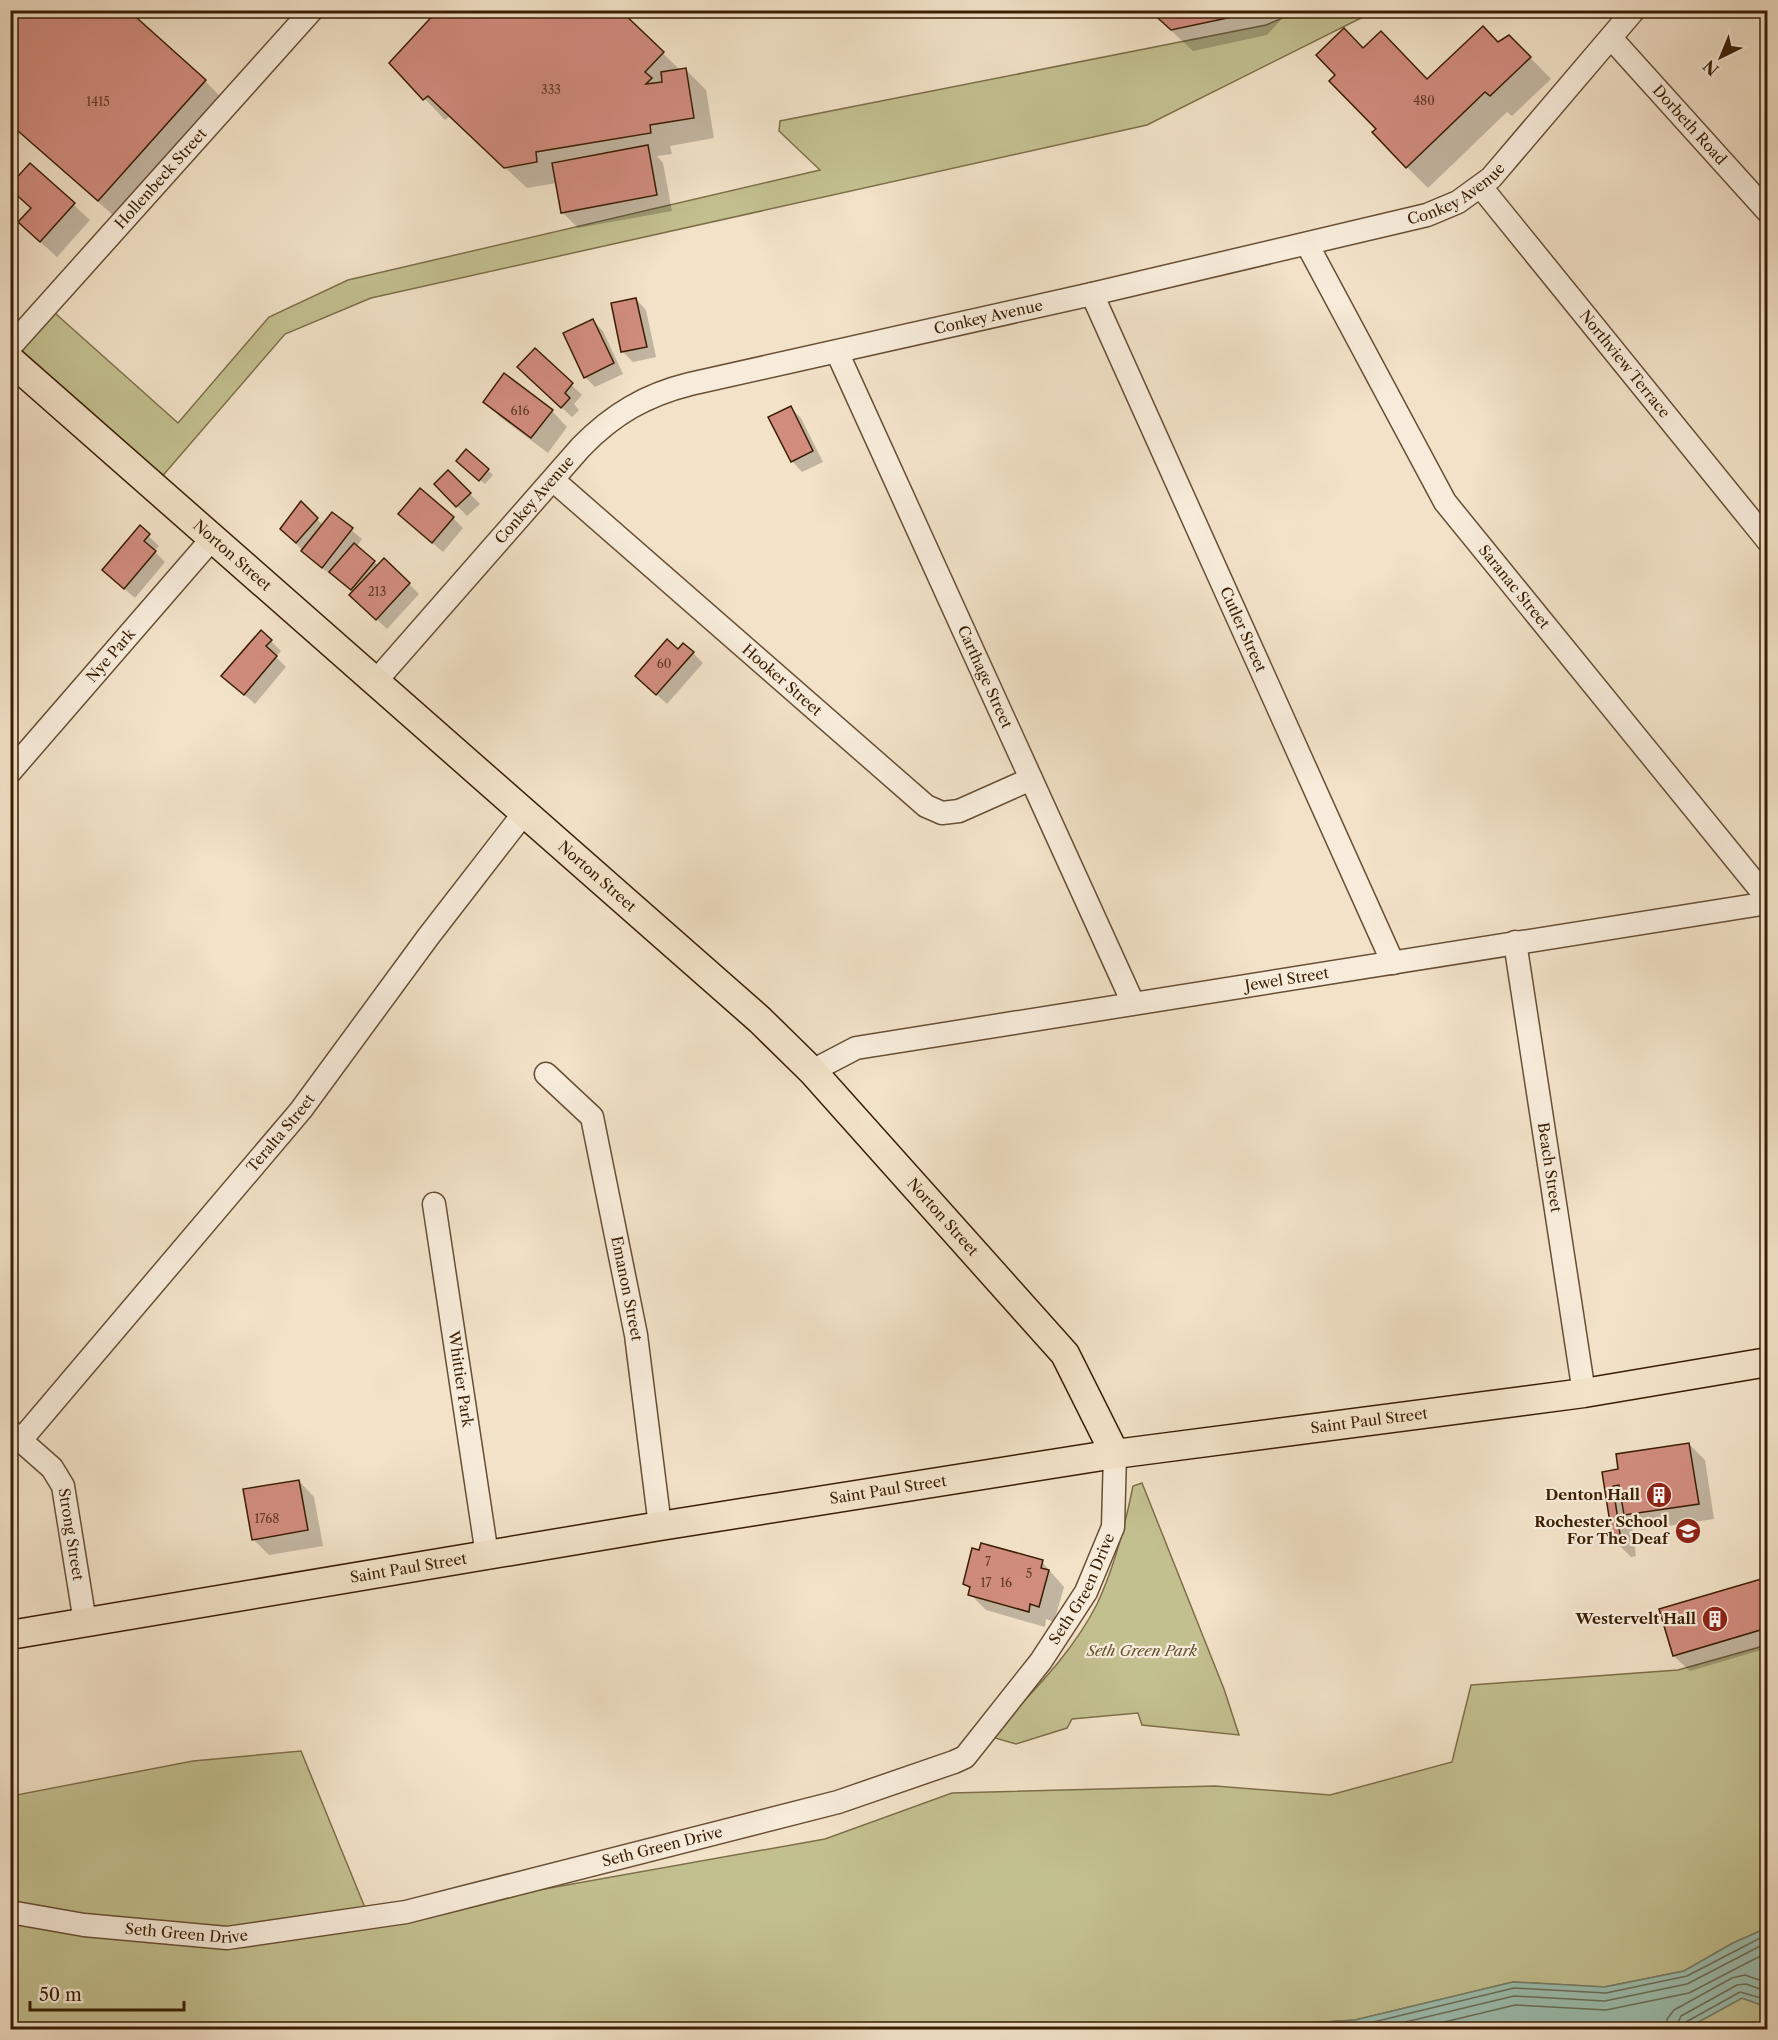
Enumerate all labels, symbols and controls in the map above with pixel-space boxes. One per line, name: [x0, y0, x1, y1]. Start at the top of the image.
north arrow: [1691, 27, 1751, 87]
text: N: [1699, 56, 1723, 80]
street label: Dorbeth Road: [1649, 81, 1731, 168]
house number: 333: [541, 82, 561, 97]
house number: 480: [1413, 93, 1435, 108]
house number: 1415: [86, 94, 110, 109]
street label: Hollenbeck Street: [110, 124, 211, 233]
street label: Conkey Avenue: [1405, 159, 1509, 228]
street label: Conkey Avenue: [932, 295, 1045, 338]
street label: Northview Terrace: [1576, 306, 1674, 422]
house number: 616: [510, 403, 530, 418]
street label: Conkey Avenue: [490, 452, 578, 548]
street label: Norton Street: [189, 516, 276, 595]
street label: Saranac Street: [1475, 541, 1555, 633]
house number: 213: [368, 584, 386, 599]
street label: Cutler Street: [1216, 584, 1271, 676]
street label: Carthage Street: [954, 622, 1017, 732]
street label: Nye Park: [82, 623, 140, 686]
street label: Hooker Street: [738, 640, 827, 720]
house number: 60: [657, 656, 671, 671]
street label: Norton Street: [554, 837, 641, 916]
street label: Jewel Street: [1242, 963, 1331, 995]
street label: Teralta Street: [242, 1089, 319, 1176]
street label: Beach Street: [1534, 1121, 1566, 1214]
street label: Norton Street: [903, 1174, 983, 1260]
street label: Emanon Street: [607, 1234, 647, 1343]
street label: Whittier Park: [444, 1329, 478, 1430]
street label: Saint Paul Street: [1309, 1403, 1429, 1437]
street label: Saint Paul Street: [828, 1471, 948, 1508]
building icon: Denton Hall: [1644, 1480, 1674, 1510]
place label: Denton Hall: [1545, 1485, 1640, 1504]
street label: Strong Street: [54, 1487, 88, 1583]
house number: 1768: [255, 1511, 279, 1526]
place label: Rochester School For The Deaf: [1534, 1512, 1671, 1548]
school or university icon: Rochester School For The Deaf: [1673, 1516, 1703, 1546]
street label: Seth Green Drive: [1044, 1530, 1118, 1648]
street label: Saint Paul Street: [349, 1548, 469, 1587]
house number: 7: [985, 1554, 991, 1569]
house number: 5: [1026, 1566, 1032, 1581]
house number: 17: [981, 1575, 992, 1590]
house number: 16: [1000, 1575, 1012, 1590]
building icon: Westervelt Hall: [1700, 1604, 1730, 1634]
place label: Westervelt Hall: [1575, 1609, 1696, 1628]
park label: Seth Green Park: [1086, 1641, 1197, 1660]
street label: Seth Green Drive: [600, 1822, 724, 1871]
street label: Seth Green Drive: [124, 1919, 249, 1947]
scale bar: [30, 1974, 184, 2012]
text: 50 m: [39, 1984, 82, 2006]

